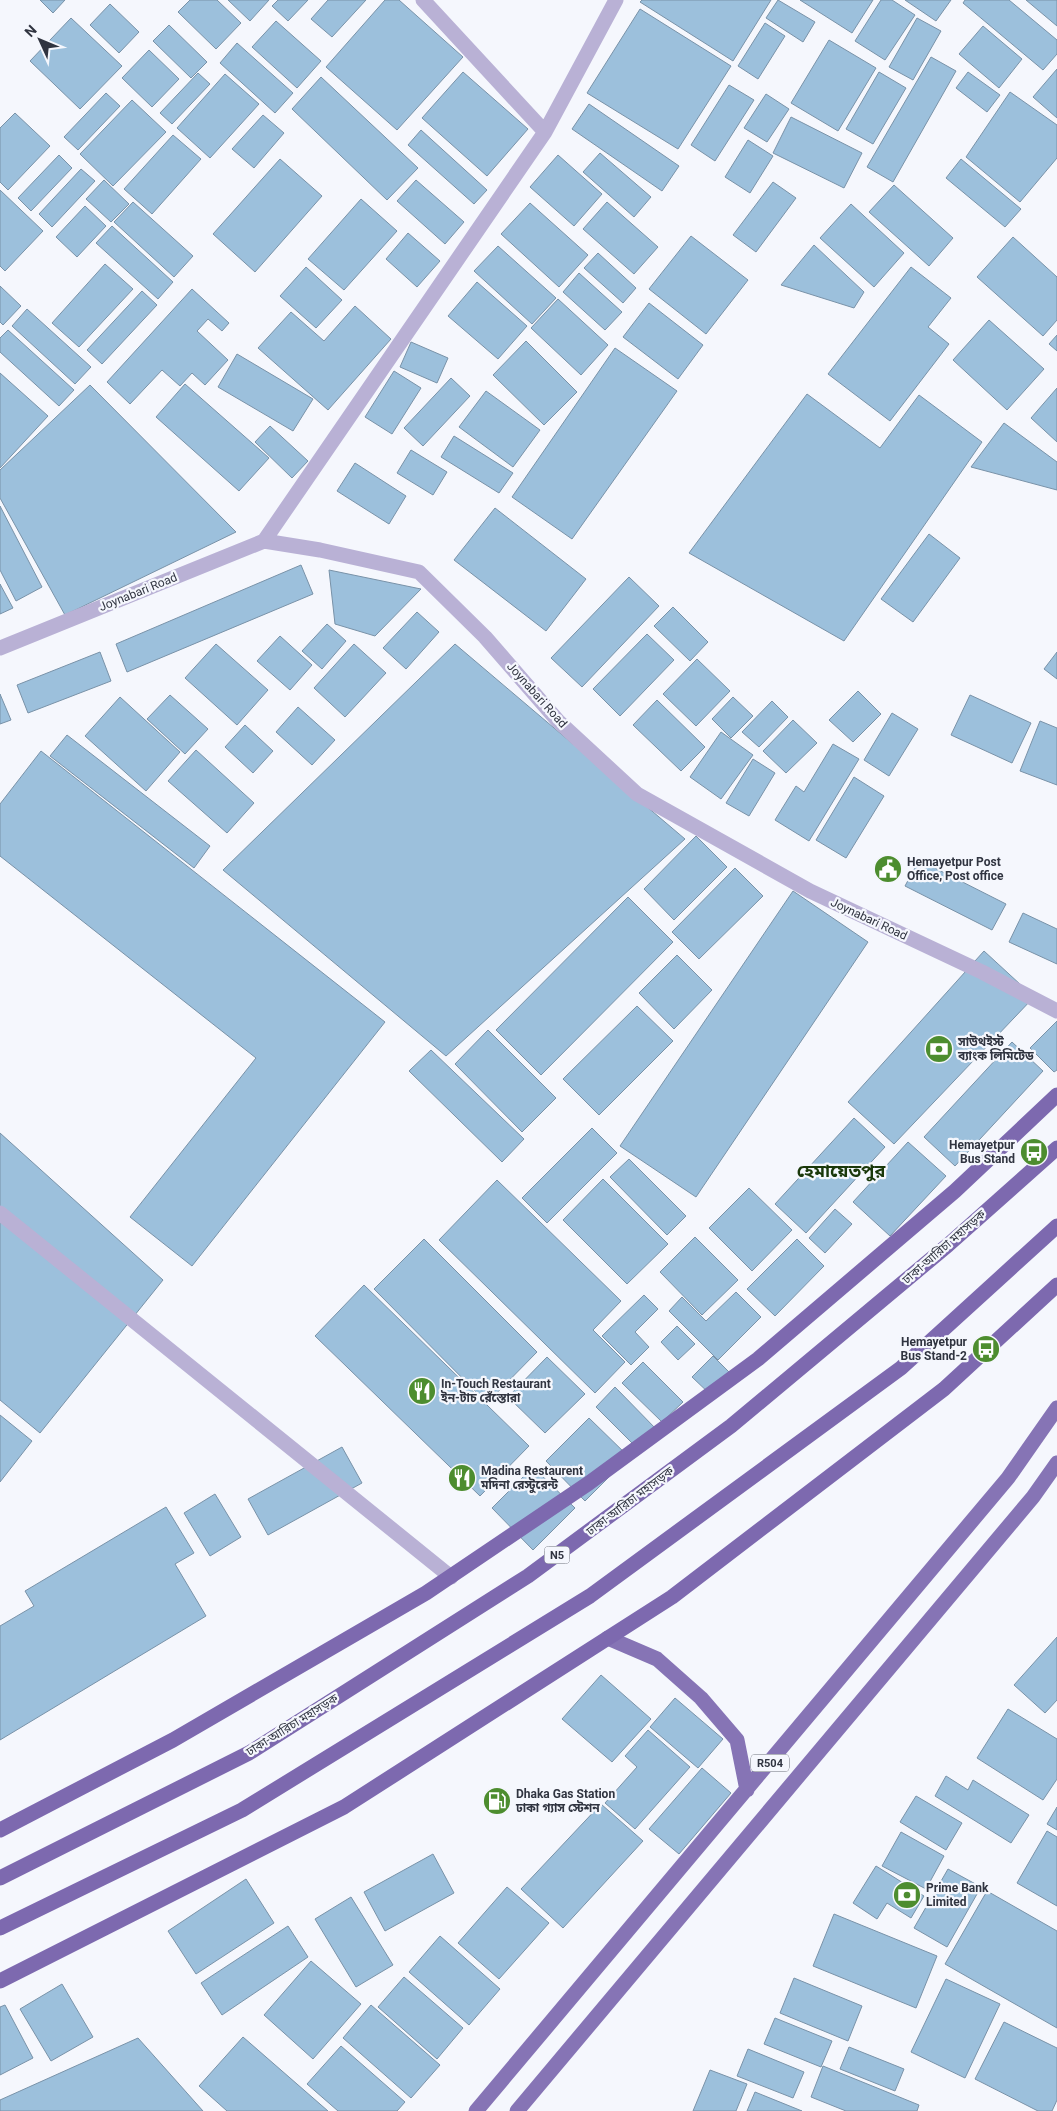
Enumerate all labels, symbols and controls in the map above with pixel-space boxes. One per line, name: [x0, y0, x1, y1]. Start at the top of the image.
north arrow: [15, 15, 65, 65]
text: N: [21, 22, 40, 40]
street label: Joynabari Road: [97, 570, 179, 614]
street label: Joynabari Road: [504, 659, 570, 731]
public building icon: Hemayetpur Post Office, Post office: [873, 854, 903, 884]
place label: Hemayetpur Post Office, Post office: [907, 855, 1004, 883]
street label: Joynabari Road: [828, 895, 910, 943]
bank icon: সাউথইস্ট ব্যাংক লিমিটেড: [924, 1034, 954, 1064]
place label: সাউথইস্ট ব্যাংক লিমিটেড: [957, 1034, 1034, 1063]
bus stop icon: Hemayetpur Bus Stand: [1019, 1137, 1049, 1167]
place label: Hemayetpur Bus Stand: [949, 1138, 1016, 1166]
district label: হেমায়েতপুর: [797, 1160, 886, 1182]
street label: ঢাকা-আরিচা মহাসড়ক: [898, 1206, 989, 1288]
bus stop icon: Hemayetpur Bus Stand-2: [971, 1334, 1001, 1364]
place label: Hemayetpur Bus Stand-2: [901, 1335, 968, 1363]
restaurant icon: In-Touch Restaurant ইন-টাচ রেঁস্তোরা: [407, 1376, 437, 1406]
place label: In-Touch Restaurant ইন-টাচ রেঁস্তোরা: [440, 1377, 551, 1405]
restaurant icon: Madina Restaurent মদিনা রেস্টুরেন্ট: [447, 1463, 477, 1493]
street label: ঢাকা-আরিচা মহাসড়ক: [582, 1463, 677, 1539]
place label: Madina Restaurent মদিনা রেস্টুরেন্ট: [480, 1464, 583, 1494]
road number: N5: [544, 1546, 570, 1564]
street label: ঢাকা-আরিচা মহাসড়ক: [242, 1690, 341, 1759]
road number: R504: [751, 1755, 789, 1772]
fuel station icon: Dhaka Gas Station ঢাকা গ্যাস স্টেশন: [482, 1786, 512, 1816]
place label: Dhaka Gas Station ঢাকা গ্যাস স্টেশন: [515, 1787, 615, 1815]
bank icon: Prime Bank Limited: [892, 1880, 922, 1910]
place label: Prime Bank Limited: [926, 1881, 989, 1909]

